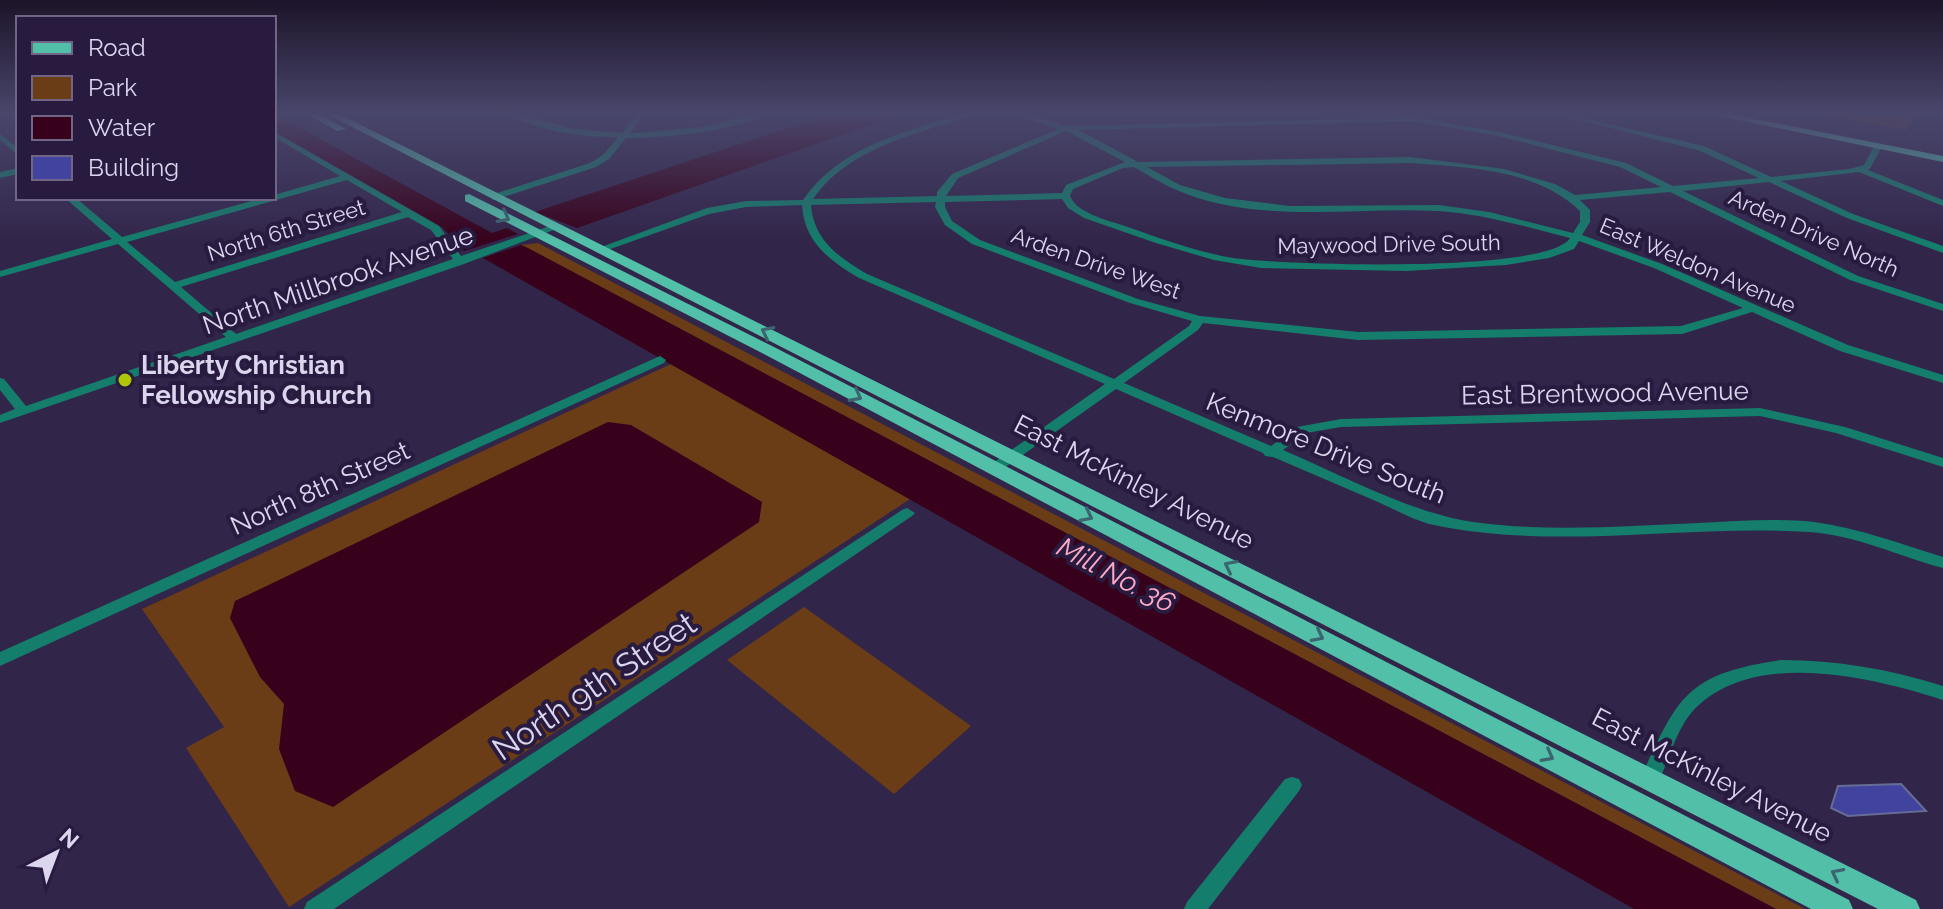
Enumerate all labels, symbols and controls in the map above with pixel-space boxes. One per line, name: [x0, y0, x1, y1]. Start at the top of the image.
legend: [16, 16, 276, 200]
text: Road: [88, 33, 146, 62]
text: Park: [88, 73, 137, 102]
text: Water: [88, 113, 156, 142]
text: Building: [88, 153, 179, 182]
street label: Arden Drive North: [1725, 184, 1903, 282]
street label: North 6th Street: [204, 193, 369, 266]
one-way arrow: [495, 207, 509, 223]
street label: East Weldon Avenue: [1596, 212, 1800, 318]
street label: North Millbrook Avenue: [199, 220, 477, 340]
street label: Arden Drive West: [1008, 222, 1185, 304]
street label: Maywood Drive South: [1277, 229, 1501, 259]
one-way arrow: [761, 327, 776, 342]
place label: Liberty Christian Fellowship Church: [141, 350, 372, 410]
marker: Liberty Christian Fellowship Church: [116, 371, 134, 389]
street label: East Brentwood Avenue: [1461, 375, 1749, 411]
one-way arrow: [848, 386, 863, 401]
street label: Kenmore Drive South: [1202, 386, 1450, 510]
street label: East McKinley Avenue: [1009, 409, 1259, 555]
street label: North 8th Street: [226, 435, 414, 541]
one-way arrow: [1079, 506, 1093, 521]
water label: Mill No. 36: [1051, 530, 1181, 620]
one-way arrow: [1224, 561, 1239, 576]
street label: North 9th Street: [485, 604, 703, 768]
one-way arrow: [1309, 626, 1324, 641]
street label: East McKinley Avenue: [1587, 702, 1837, 848]
one-way arrow: [1540, 747, 1554, 762]
north arrow: [16, 813, 96, 893]
text: N: [54, 823, 84, 853]
one-way arrow: [1830, 868, 1845, 883]

